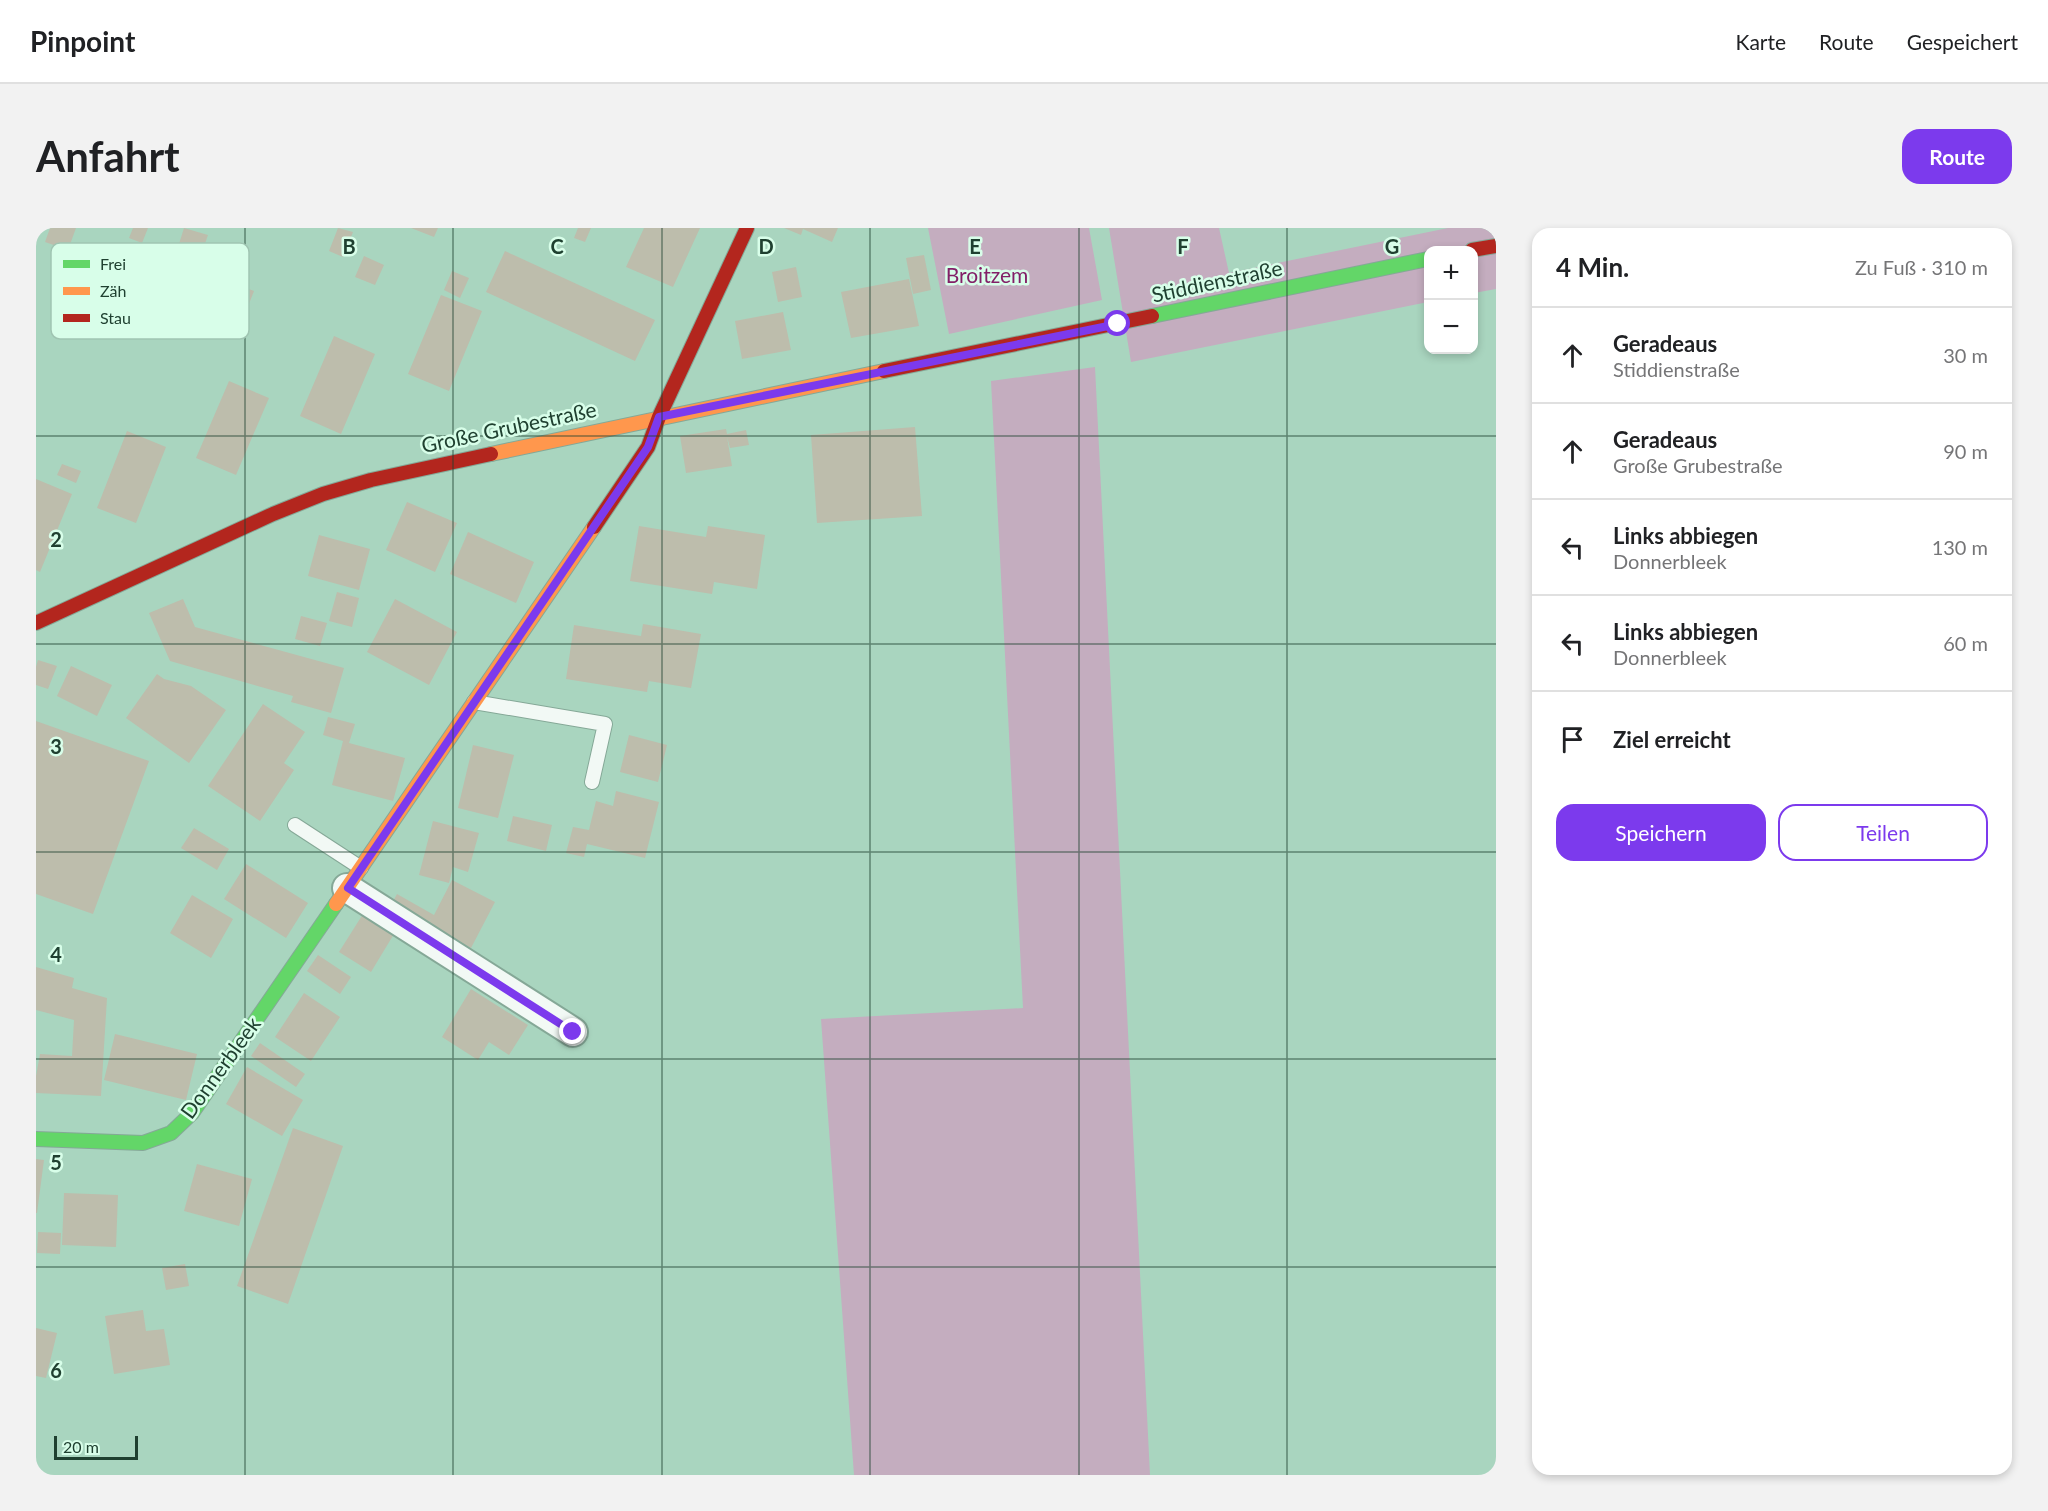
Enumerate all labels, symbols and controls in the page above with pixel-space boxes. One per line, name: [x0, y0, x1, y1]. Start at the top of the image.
text: Pinpoint: [30, 24, 135, 58]
text: Karte: [1736, 29, 1786, 54]
text: Route: [1819, 29, 1874, 54]
text: Gespeichert: [1907, 29, 2018, 54]
button: Route: [1902, 129, 2012, 184]
text: Anfahrt: [36, 131, 180, 181]
text: B: [342, 234, 356, 258]
text: C: [550, 234, 564, 258]
text: D: [758, 234, 774, 258]
text: E: [969, 234, 981, 258]
text: F: [1177, 234, 1189, 258]
text: G: [1385, 234, 1399, 258]
legend: [51, 243, 249, 339]
map controls: [1424, 246, 1478, 354]
button: +: [1424, 246, 1478, 300]
text: 4 Min.: [1556, 251, 1629, 283]
text: Frei: [100, 254, 126, 273]
street label: Stiddienstraße: [1149, 254, 1284, 307]
text: Zu Fuß · 310 m: [1855, 255, 1988, 279]
park label: Broitzem: [946, 262, 1028, 287]
text: Zäh: [100, 281, 126, 300]
button: −: [1424, 300, 1478, 354]
text: Stau: [100, 308, 131, 327]
route start: [1104, 310, 1130, 336]
text: Geradeaus: [1613, 330, 1717, 357]
icon: ahead: [1556, 339, 1589, 372]
text: 30 m: [1943, 343, 1988, 367]
text: Stiddienstraße: [1613, 357, 1740, 381]
street label: Große Grubestraße: [419, 396, 598, 457]
text: Geradeaus: [1613, 426, 1717, 453]
icon: ahead: [1556, 435, 1589, 468]
text: 90 m: [1943, 439, 1988, 463]
text: Große Grubestraße: [1613, 453, 1783, 477]
text: Links abbiegen: [1613, 522, 1758, 549]
text: 2: [50, 527, 62, 551]
icon: left: [1556, 531, 1589, 564]
text: 130 m: [1932, 535, 1988, 559]
text: Donnerbleek: [1613, 549, 1727, 573]
text: Links abbiegen: [1613, 618, 1758, 645]
icon: left: [1556, 627, 1589, 660]
text: 60 m: [1943, 631, 1988, 655]
text: Donnerbleek: [1613, 645, 1727, 669]
icon: arrive: [1556, 723, 1589, 756]
text: Ziel erreicht: [1613, 726, 1731, 753]
text: 3: [50, 734, 62, 758]
button: Speichern: [1556, 804, 1766, 861]
button: Teilen: [1778, 804, 1988, 861]
text: 4: [50, 942, 62, 966]
street label: Donnerbleek: [175, 1011, 265, 1123]
route end: [559, 1018, 585, 1044]
text: 5: [50, 1150, 62, 1174]
text: 6: [50, 1358, 62, 1382]
scale bar: [54, 1433, 138, 1460]
text: 20 m: [63, 1437, 99, 1456]

